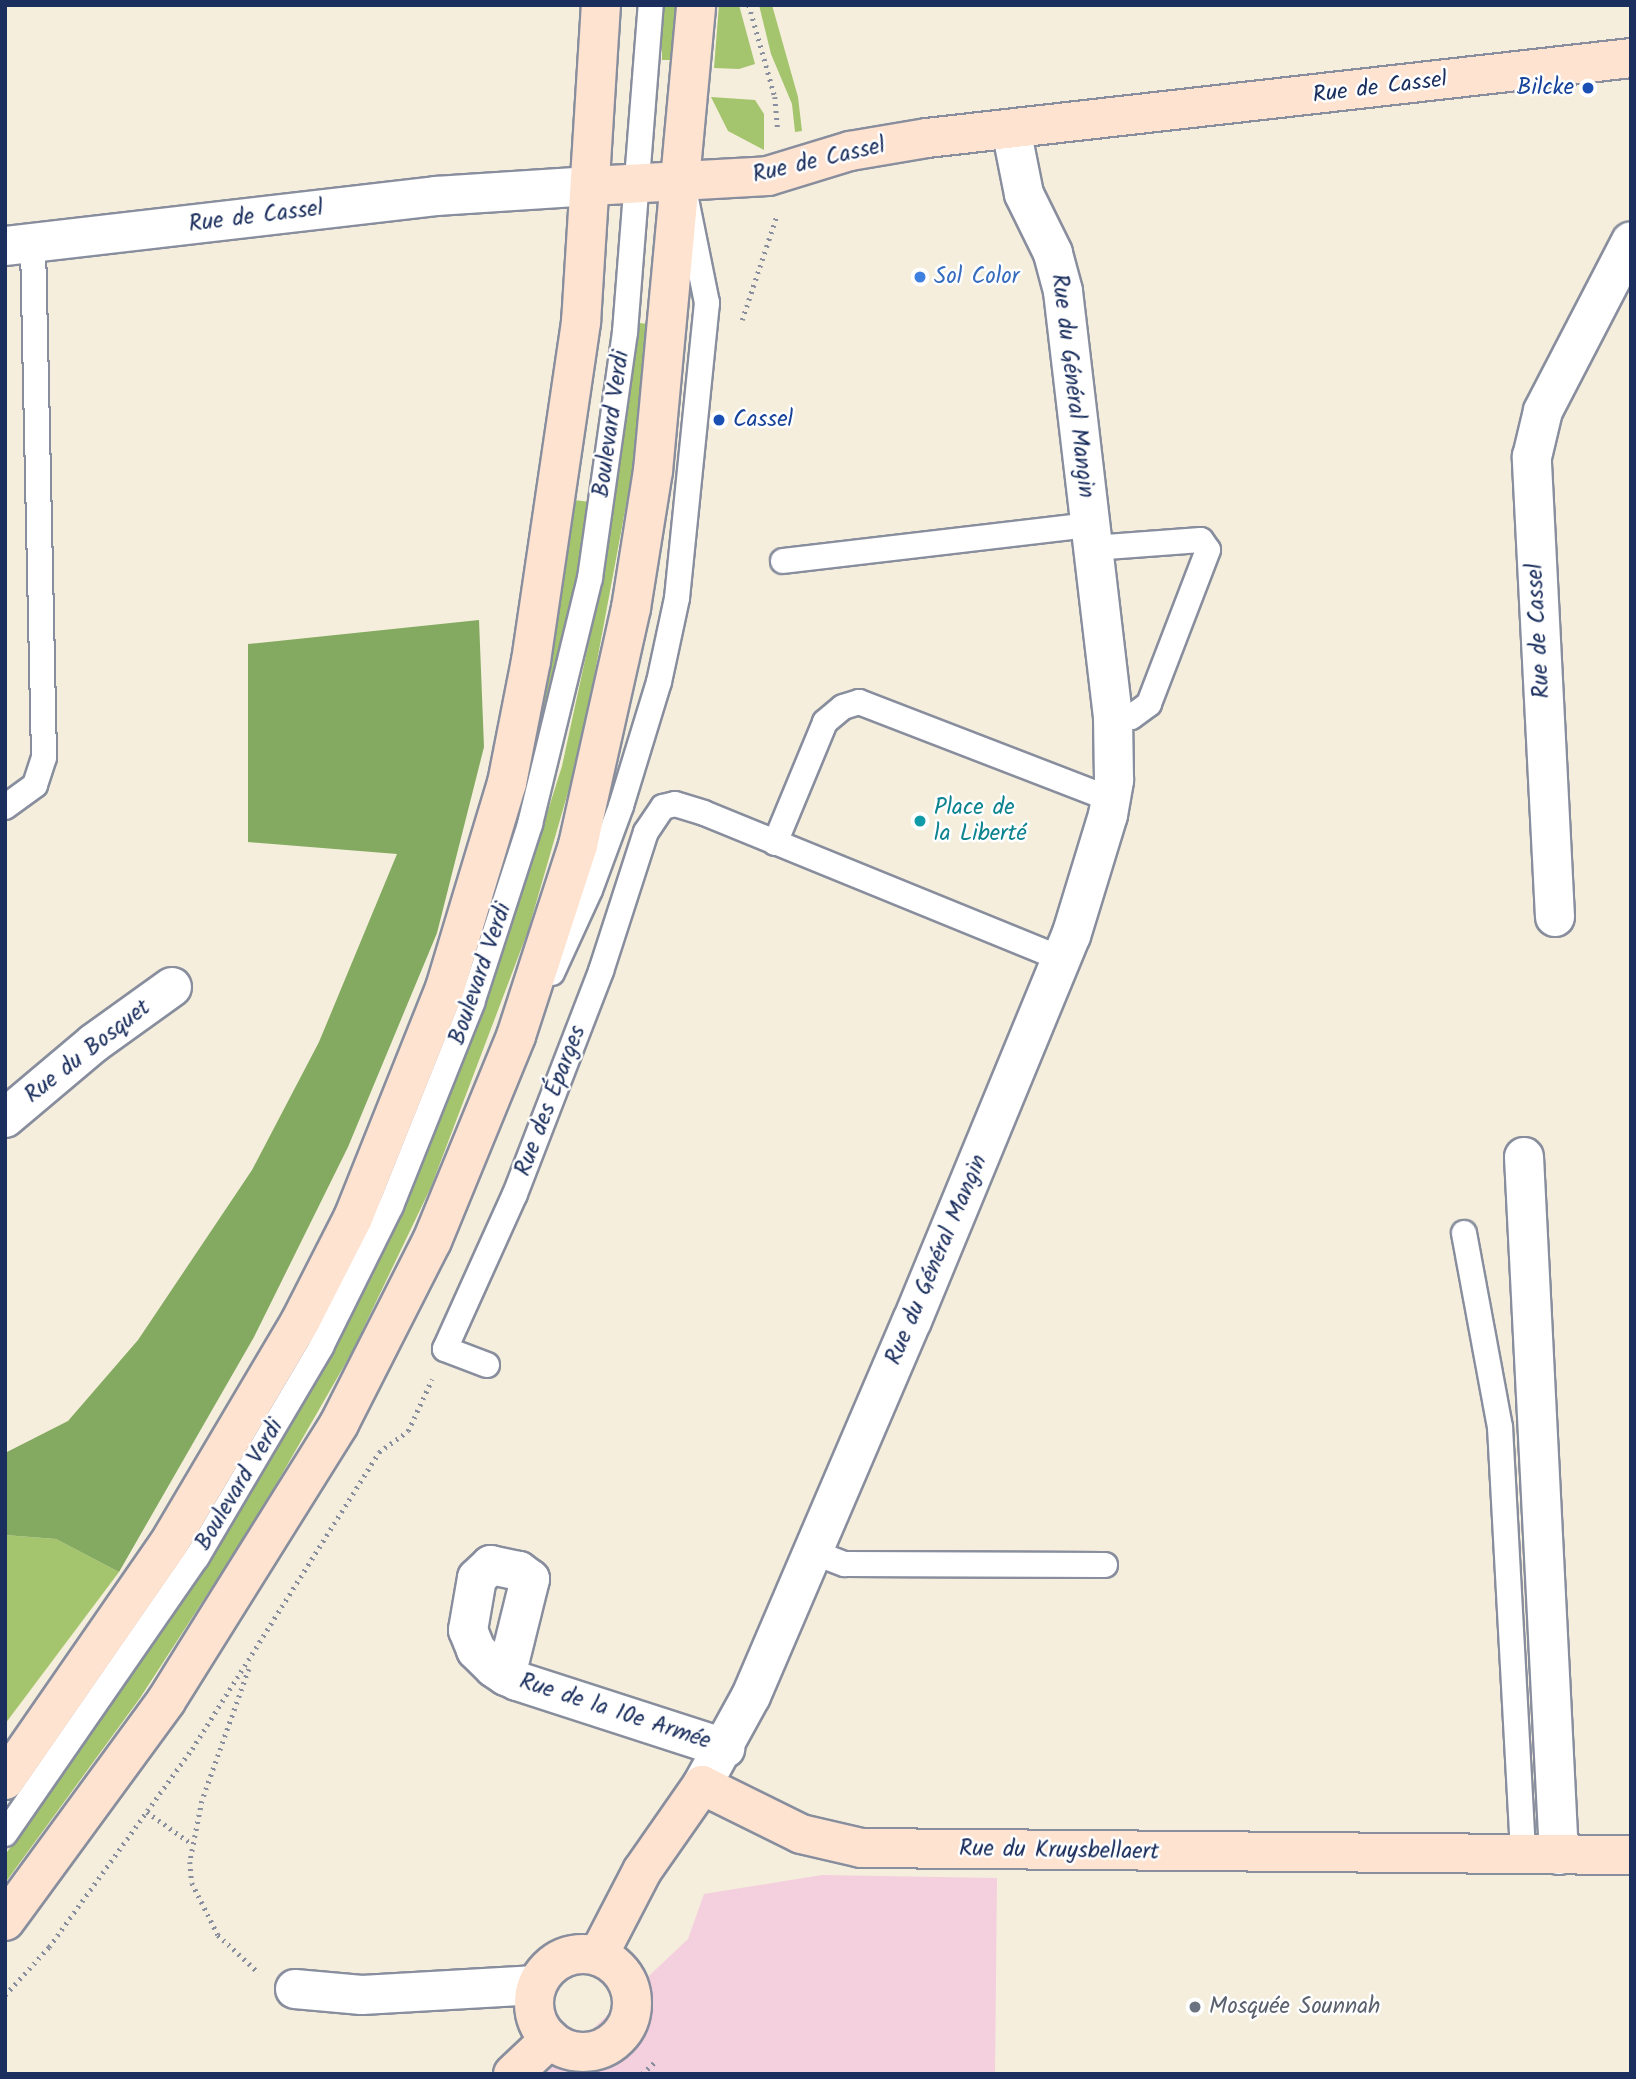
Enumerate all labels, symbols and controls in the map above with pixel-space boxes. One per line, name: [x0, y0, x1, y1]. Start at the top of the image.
street label: Rue de Cassel: [1311, 66, 1449, 110]
place label: Bilcke: [1517, 74, 1574, 102]
marker: Bilcke: [1580, 80, 1596, 96]
street label: Rue de Cassel: [750, 132, 888, 190]
street label: Rue de Cassel: [187, 195, 325, 239]
place label: Sol Color: [934, 263, 1019, 291]
marker: Sol Color: [912, 269, 928, 285]
street label: Rue du Général Mangin: [1045, 272, 1099, 500]
street label: Boulevard Verdi: [588, 349, 636, 499]
place label: Cassel: [733, 406, 793, 434]
marker: Cassel: [711, 412, 727, 428]
street label: Rue de Cassel: [1522, 563, 1556, 699]
place label: Place de la Liberté: [934, 794, 1027, 848]
marker: Place de la Liberté: [912, 813, 928, 829]
street label: Boulevard Verdi: [444, 900, 518, 1048]
street label: Rue du Bosquet: [20, 994, 156, 1110]
street label: Rue des Éparges: [510, 1022, 592, 1180]
street label: Rue du Général Mangin: [880, 1151, 994, 1369]
street label: Boulevard Verdi: [190, 1414, 290, 1556]
street label: Rue de la 10e Armée: [516, 1668, 714, 1756]
street label: Rue du Kruysbellaert: [959, 1835, 1159, 1867]
place label: Mosquée Sounnah: [1209, 1993, 1380, 2021]
marker: Mosquée Sounnah: [1187, 1999, 1203, 2015]

